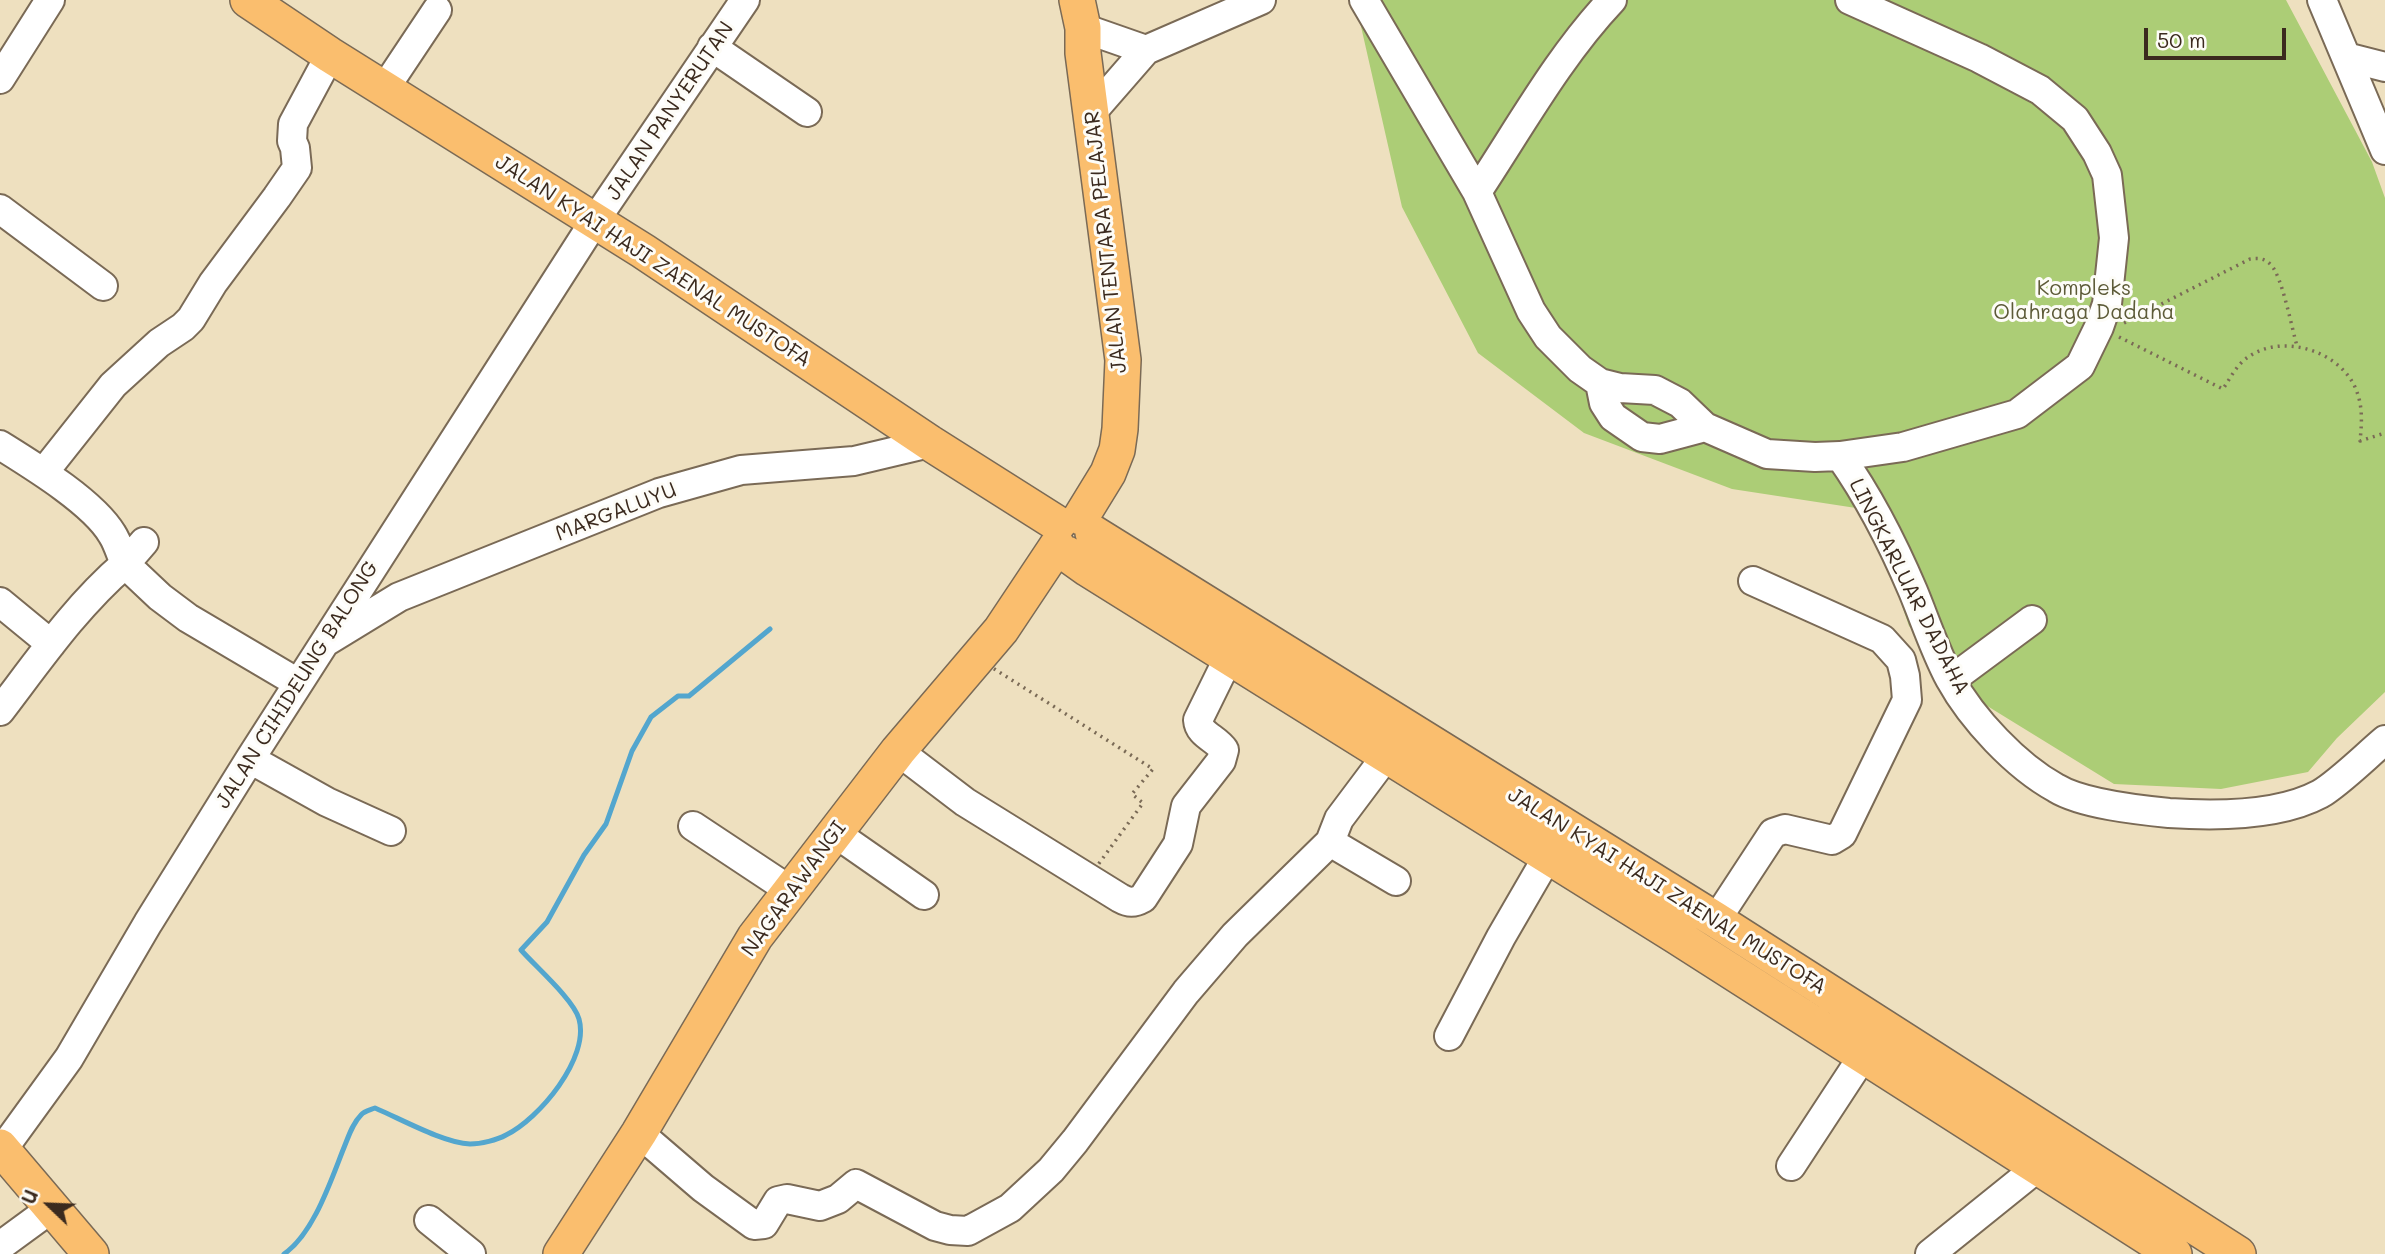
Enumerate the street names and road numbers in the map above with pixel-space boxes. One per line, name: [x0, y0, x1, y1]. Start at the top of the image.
street label: JALAN PANYERUTAN: [601, 17, 739, 205]
street label: JALAN TENTARA PELAJAR: [1080, 109, 1132, 375]
street label: JALAN KYAI HAJI ZAENAL MUSTOFA: [491, 149, 815, 373]
street label: LINGKARLUAR DADAHA: [1843, 475, 1975, 699]
street label: MARGALUYU: [552, 477, 680, 547]
street label: JALAN CIHIDEUNG BALONG: [210, 557, 384, 813]
street label: JALAN KYAI HAJI ZAENAL MUSTOFA: [1503, 782, 1831, 1000]
street label: NAGARAWANGI: [736, 816, 852, 962]

